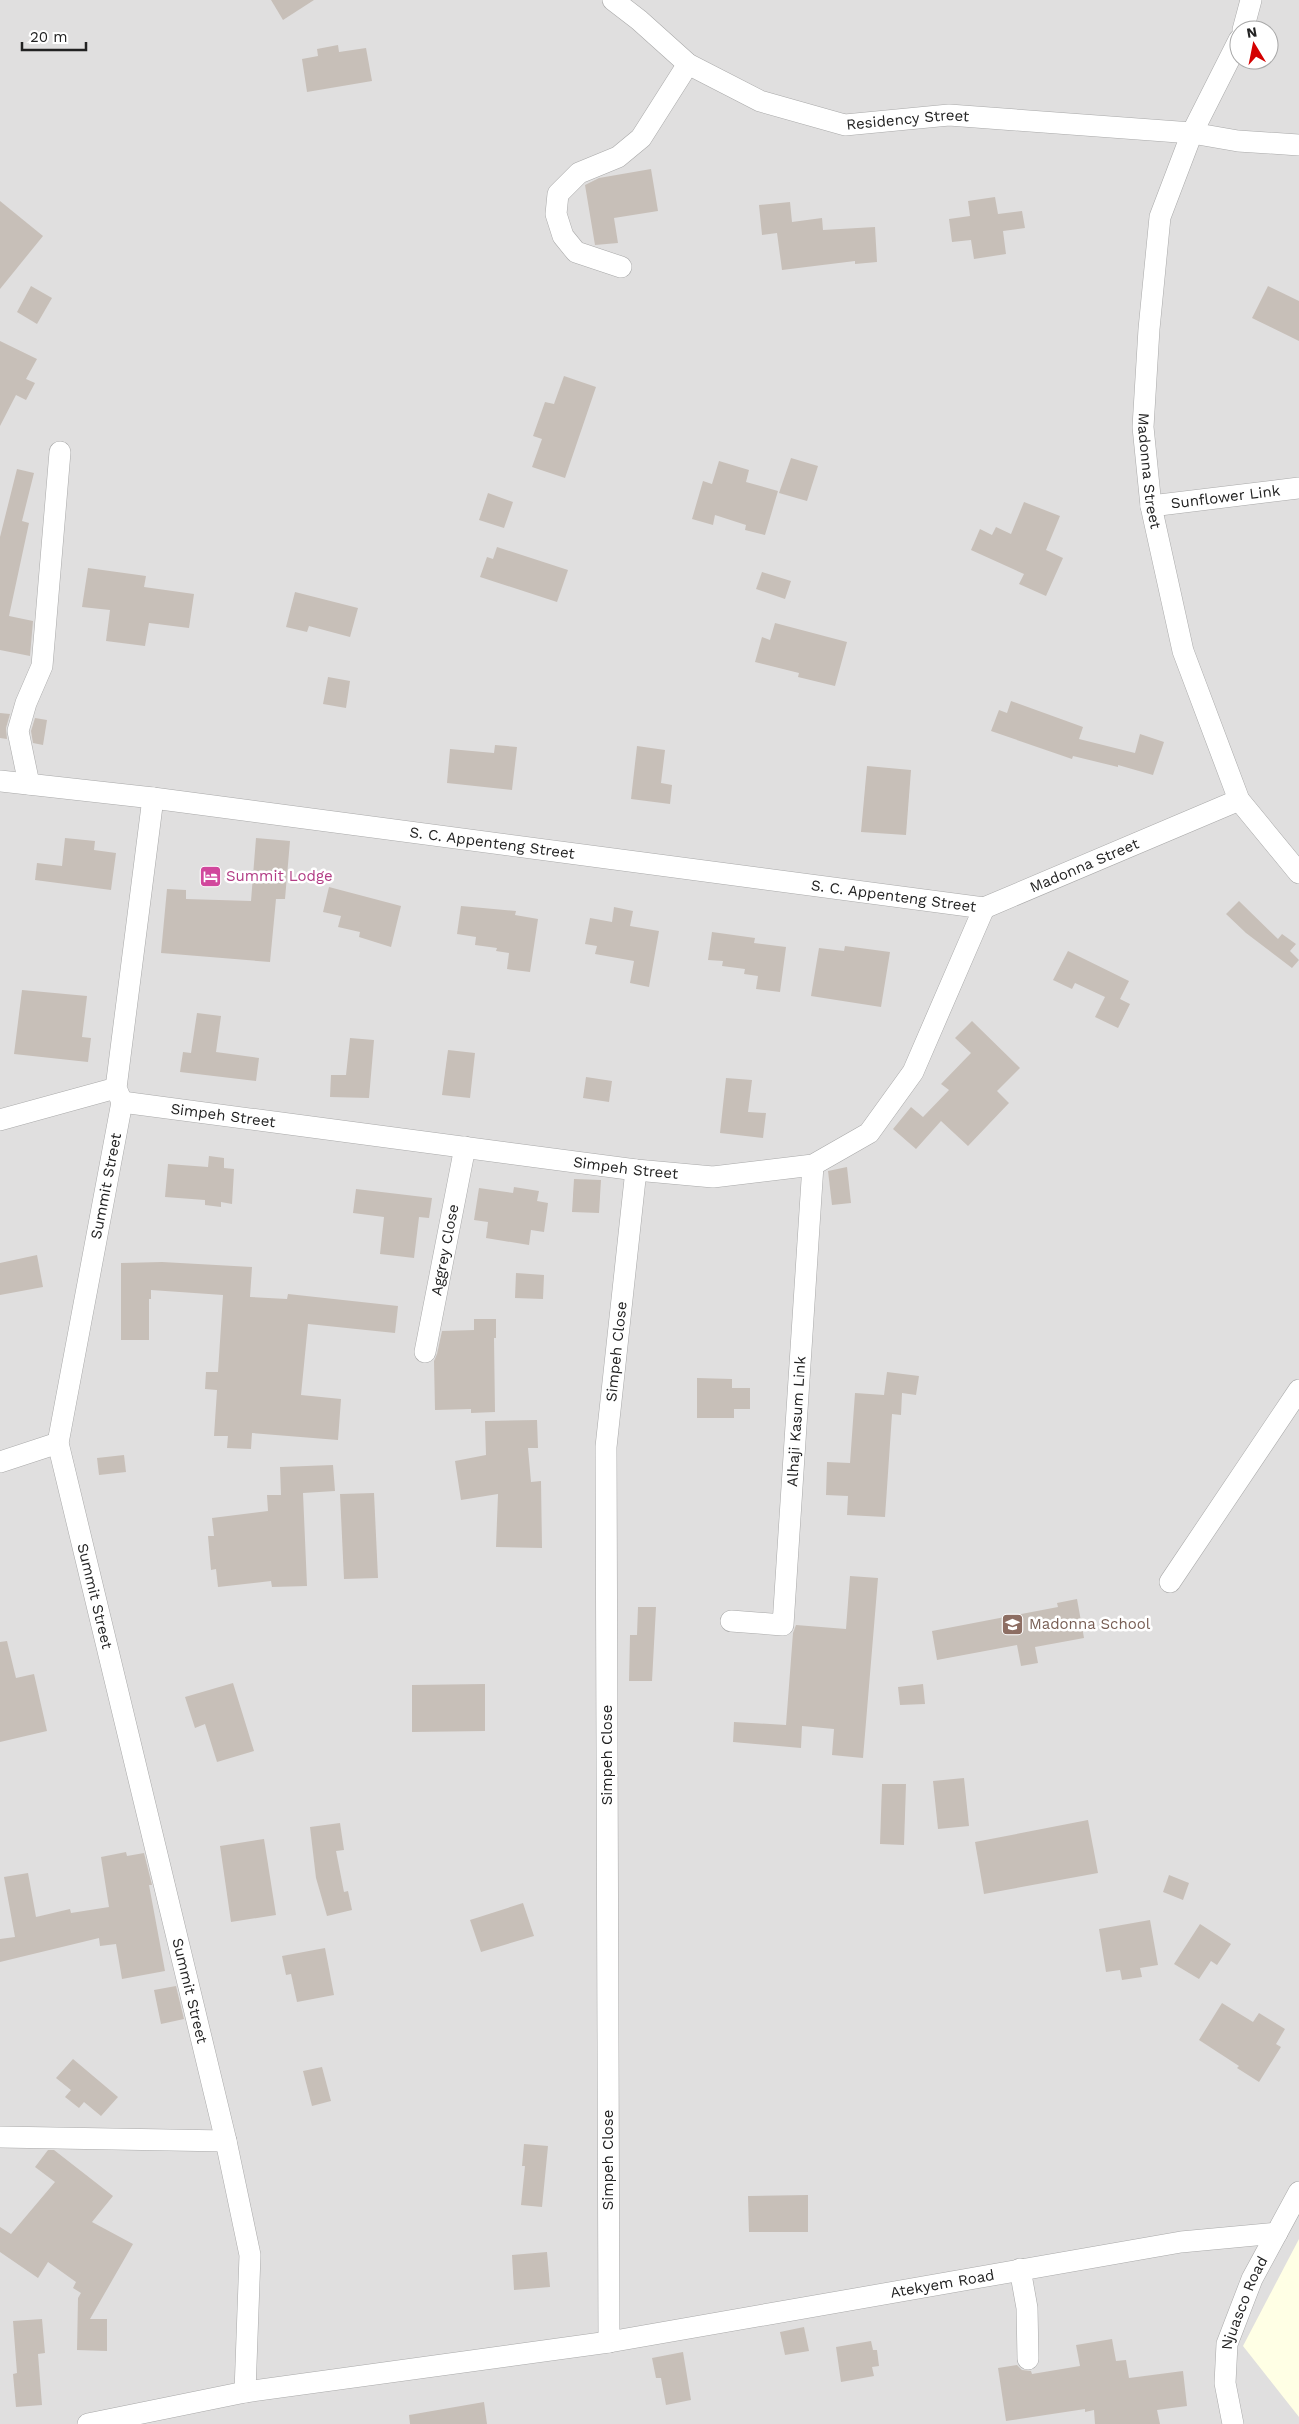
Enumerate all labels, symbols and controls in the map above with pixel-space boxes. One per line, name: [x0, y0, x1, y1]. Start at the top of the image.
scale bar: [22, 20, 86, 52]
north arrow: [1229, 20, 1279, 70]
text: N: [1245, 23, 1258, 41]
text: 20 m: [30, 28, 68, 46]
street label: Residency Street: [845, 106, 971, 134]
street label: Madonna Street: [1134, 412, 1165, 531]
street label: Sunflower Link: [1170, 481, 1282, 513]
street label: S. C. Appenteng Street: [408, 823, 577, 863]
street label: Madonna Street: [1027, 834, 1142, 897]
hotel icon: Summit Lodge: [198, 864, 222, 888]
place label: Summit Lodge: [226, 867, 333, 885]
street label: S. C. Appenteng Street: [810, 876, 978, 916]
street label: Simpeh Street: [170, 1100, 277, 1131]
street label: Summit Street: [87, 1131, 125, 1241]
street label: Simpeh Street: [572, 1153, 680, 1183]
street label: Aggrey Close: [427, 1203, 463, 1297]
street label: Simpeh Close: [602, 1300, 631, 1403]
street label: Alhaji Kasum Link: [783, 1355, 810, 1488]
street label: Summit Street: [73, 1541, 116, 1651]
school or university icon: Madonna School: [1001, 1612, 1025, 1636]
place label: Madonna School: [1029, 1615, 1151, 1633]
street label: Simpeh Close: [598, 1705, 616, 1805]
street label: Summit Street: [168, 1936, 211, 2046]
street label: Simpeh Close: [599, 2110, 617, 2210]
street label: Njuasco Road: [1218, 2253, 1272, 2350]
street label: Atekyem Road: [889, 2266, 996, 2302]

